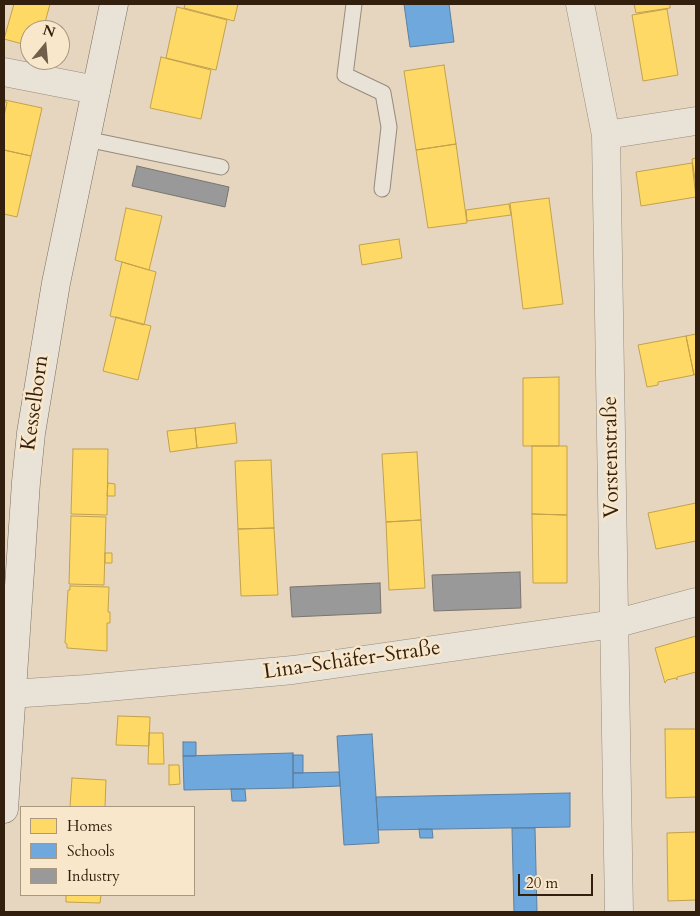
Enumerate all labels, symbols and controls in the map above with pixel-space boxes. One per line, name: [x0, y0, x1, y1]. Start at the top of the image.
north arrow: [20, 20, 70, 70]
text: N: [41, 20, 58, 42]
street label: Kesselborn: [17, 354, 55, 452]
street label: Vorstenstraße: [598, 396, 626, 518]
street label: Lina-Schäfer-Straße: [262, 636, 442, 686]
legend: [20, 806, 195, 896]
text: Homes: [67, 816, 112, 836]
text: Schools: [67, 841, 115, 861]
scale bar: [520, 864, 595, 896]
text: Industry: [67, 866, 120, 886]
text: 20 m: [526, 873, 558, 893]

